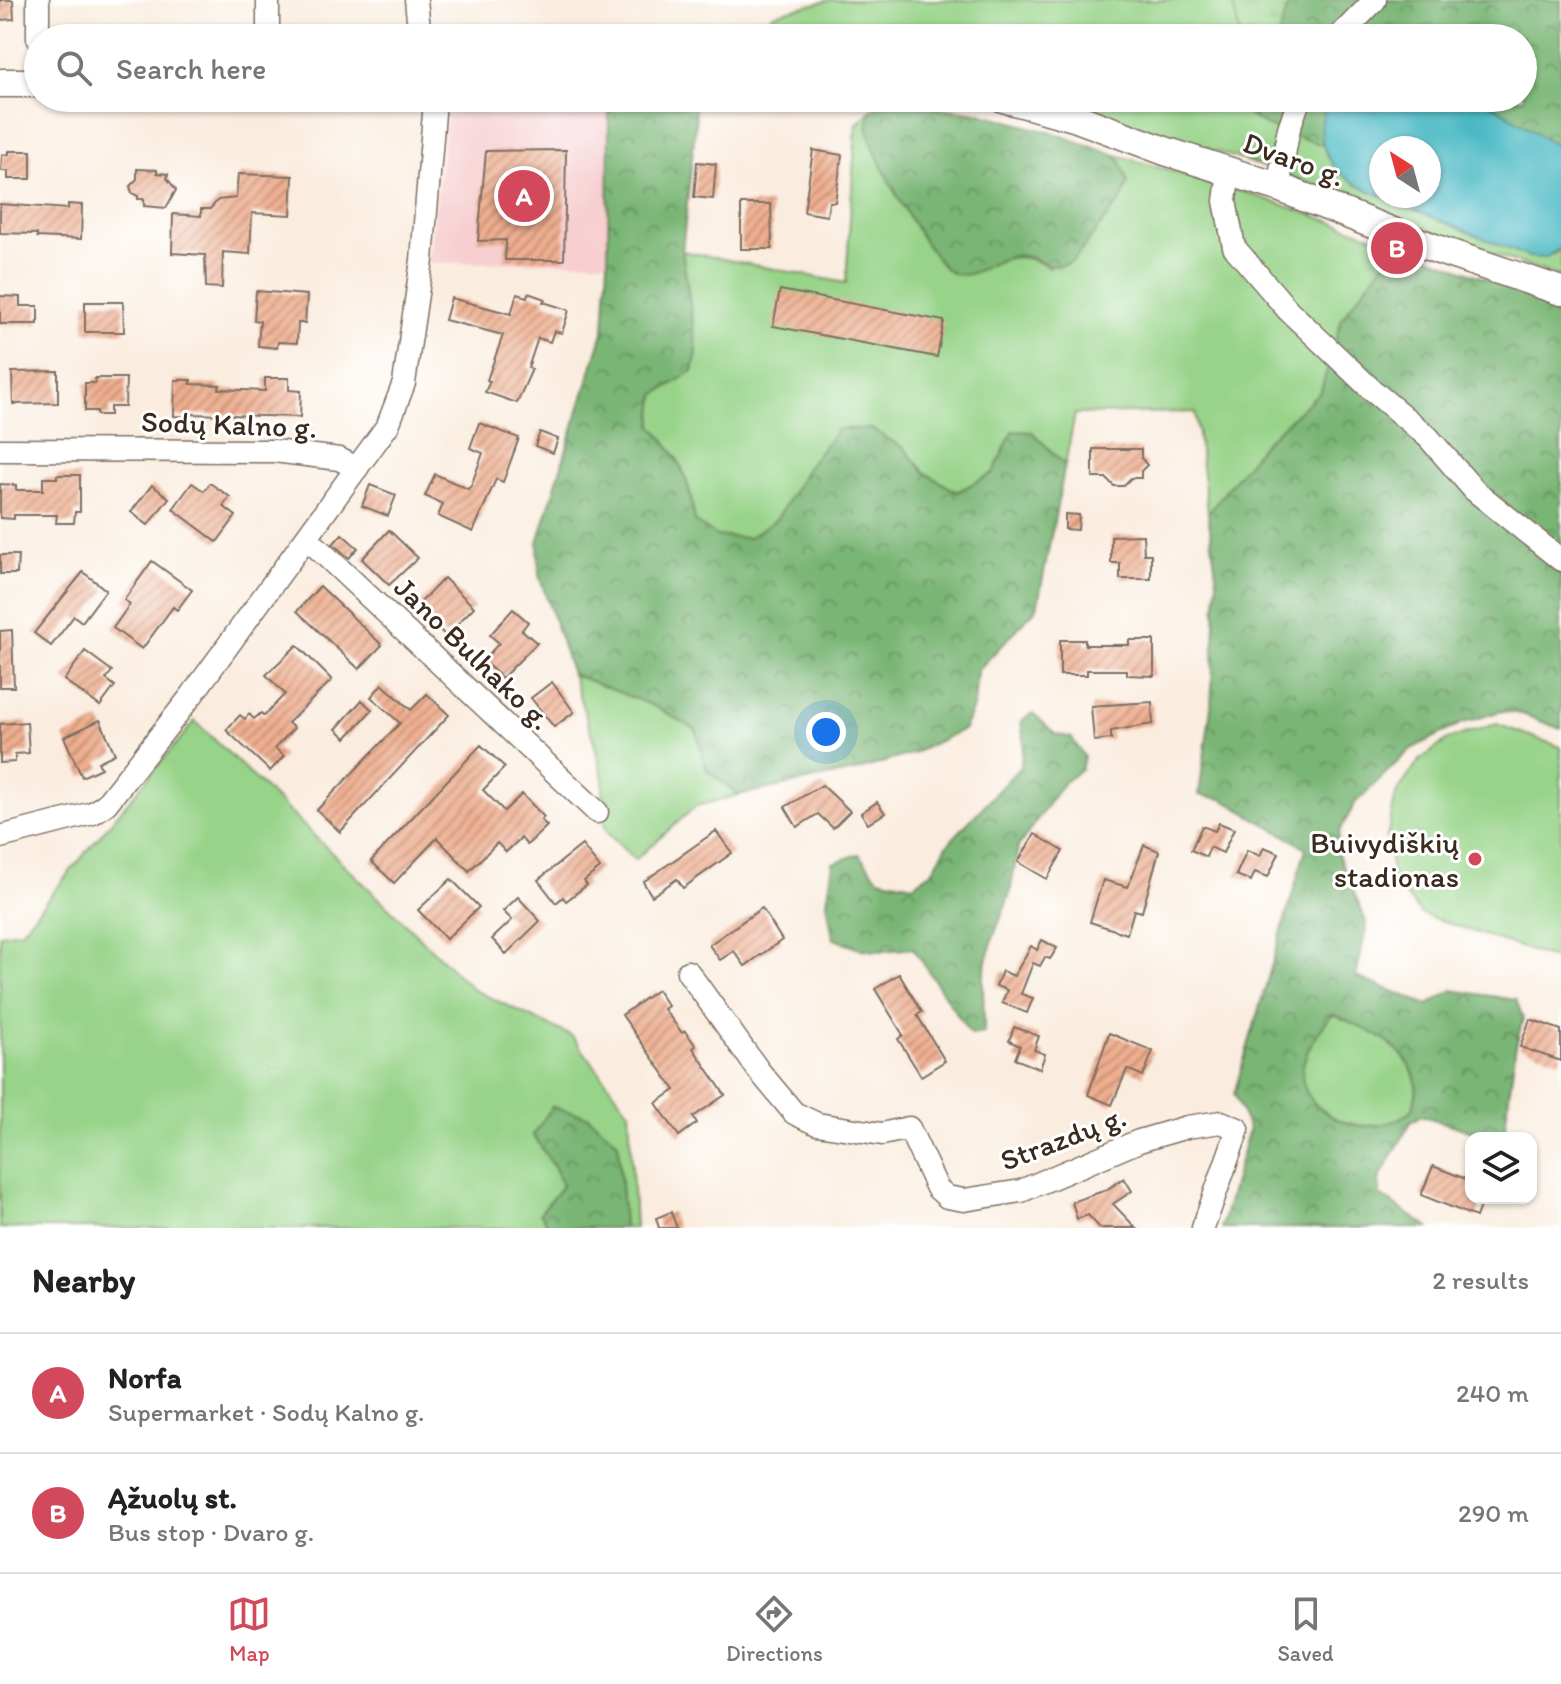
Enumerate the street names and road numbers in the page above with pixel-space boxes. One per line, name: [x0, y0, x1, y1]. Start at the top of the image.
street label: Dvaro g.: [1238, 124, 1350, 194]
street label: Sodų Kalno g.: [140, 402, 318, 446]
street label: Jano Bulhako g.: [387, 569, 559, 737]
street label: Strazdų g.: [995, 1097, 1131, 1179]

